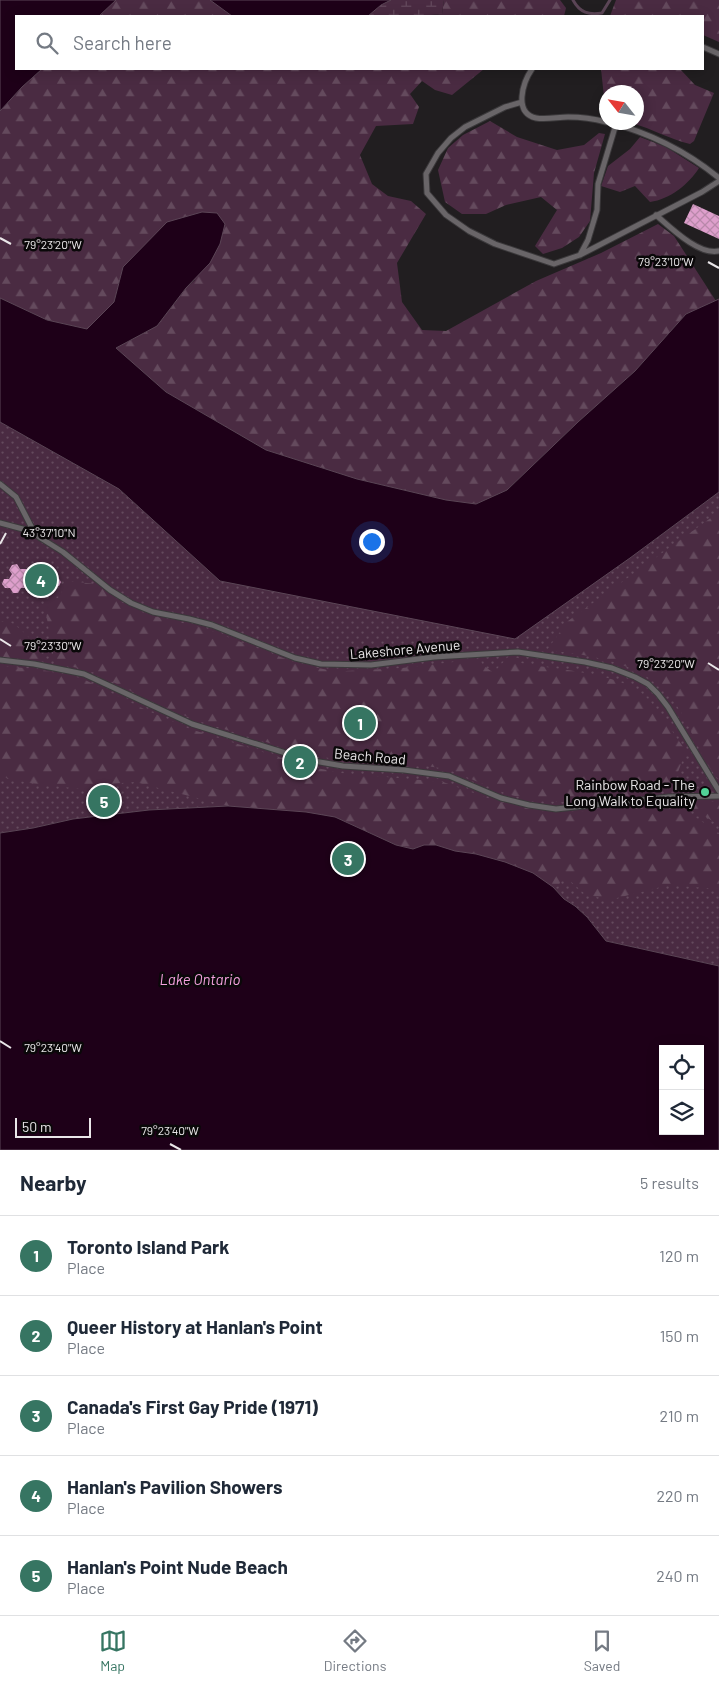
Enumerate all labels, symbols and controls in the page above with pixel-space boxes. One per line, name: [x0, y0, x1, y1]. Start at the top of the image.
search box: [15, 15, 704, 70]
icon: search: [33, 29, 61, 57]
text: Search here: [73, 31, 172, 54]
north arrow: [599, 85, 644, 130]
text: 79°23'20"W: [24, 237, 82, 251]
text: 79°23'10"W: [638, 254, 694, 268]
text: 43°37'10"N: [22, 525, 76, 539]
your location: [359, 529, 385, 555]
pin: 4: [25, 561, 57, 599]
street label: Lakeshore Avenue: [349, 636, 461, 662]
text: 79°23'30"W: [24, 638, 82, 652]
text: 79°23'20"W: [637, 656, 695, 670]
pin: 1: [344, 704, 376, 742]
pin: 2: [284, 743, 316, 781]
street label: Beach Road: [333, 744, 407, 768]
place label: Rainbow Road - The Long Walk to Equality: [565, 776, 696, 809]
pin: 5: [88, 782, 120, 820]
marker: Rainbow Road - The Long Walk to Equality: [699, 786, 711, 798]
pin: 3: [332, 840, 364, 878]
water label: Lake Ontario: [160, 970, 240, 988]
text: 79°23'40"W: [24, 1040, 82, 1054]
map controls: [659, 1045, 704, 1135]
button: locate: [659, 1045, 704, 1090]
button: layers: [659, 1090, 704, 1135]
scale bar: [15, 1115, 91, 1138]
text: 50 m: [22, 1118, 51, 1135]
text: 79°23'40"W: [141, 1123, 199, 1137]
text: Nearby: [20, 1170, 86, 1195]
text: 5 results: [640, 1173, 699, 1192]
text: Toronto Island Park: [67, 1235, 229, 1258]
text: 1: [33, 1246, 39, 1265]
text: 120 m: [659, 1246, 699, 1265]
text: Place: [67, 1258, 105, 1277]
text: Queer History at Hanlan's Point: [67, 1315, 323, 1338]
text: 2: [32, 1326, 40, 1345]
text: 150 m: [660, 1326, 699, 1345]
text: Place: [67, 1338, 105, 1357]
text: Canada's First Gay Pride (1971): [67, 1395, 318, 1418]
text: 3: [32, 1406, 40, 1425]
text: 210 m: [660, 1406, 699, 1425]
text: Place: [67, 1418, 105, 1437]
text: Hanlan's Pavilion Showers: [67, 1475, 283, 1498]
text: 4: [31, 1486, 41, 1505]
text: 220 m: [656, 1486, 699, 1505]
text: Place: [67, 1498, 105, 1517]
text: Hanlan's Point Nude Beach: [67, 1555, 288, 1578]
text: 5: [32, 1566, 40, 1585]
text: 240 m: [656, 1566, 699, 1585]
text: Place: [67, 1578, 105, 1597]
tab: Map: [99, 1627, 127, 1674]
tab: Directions: [324, 1627, 386, 1674]
tab: Saved: [584, 1627, 620, 1674]

